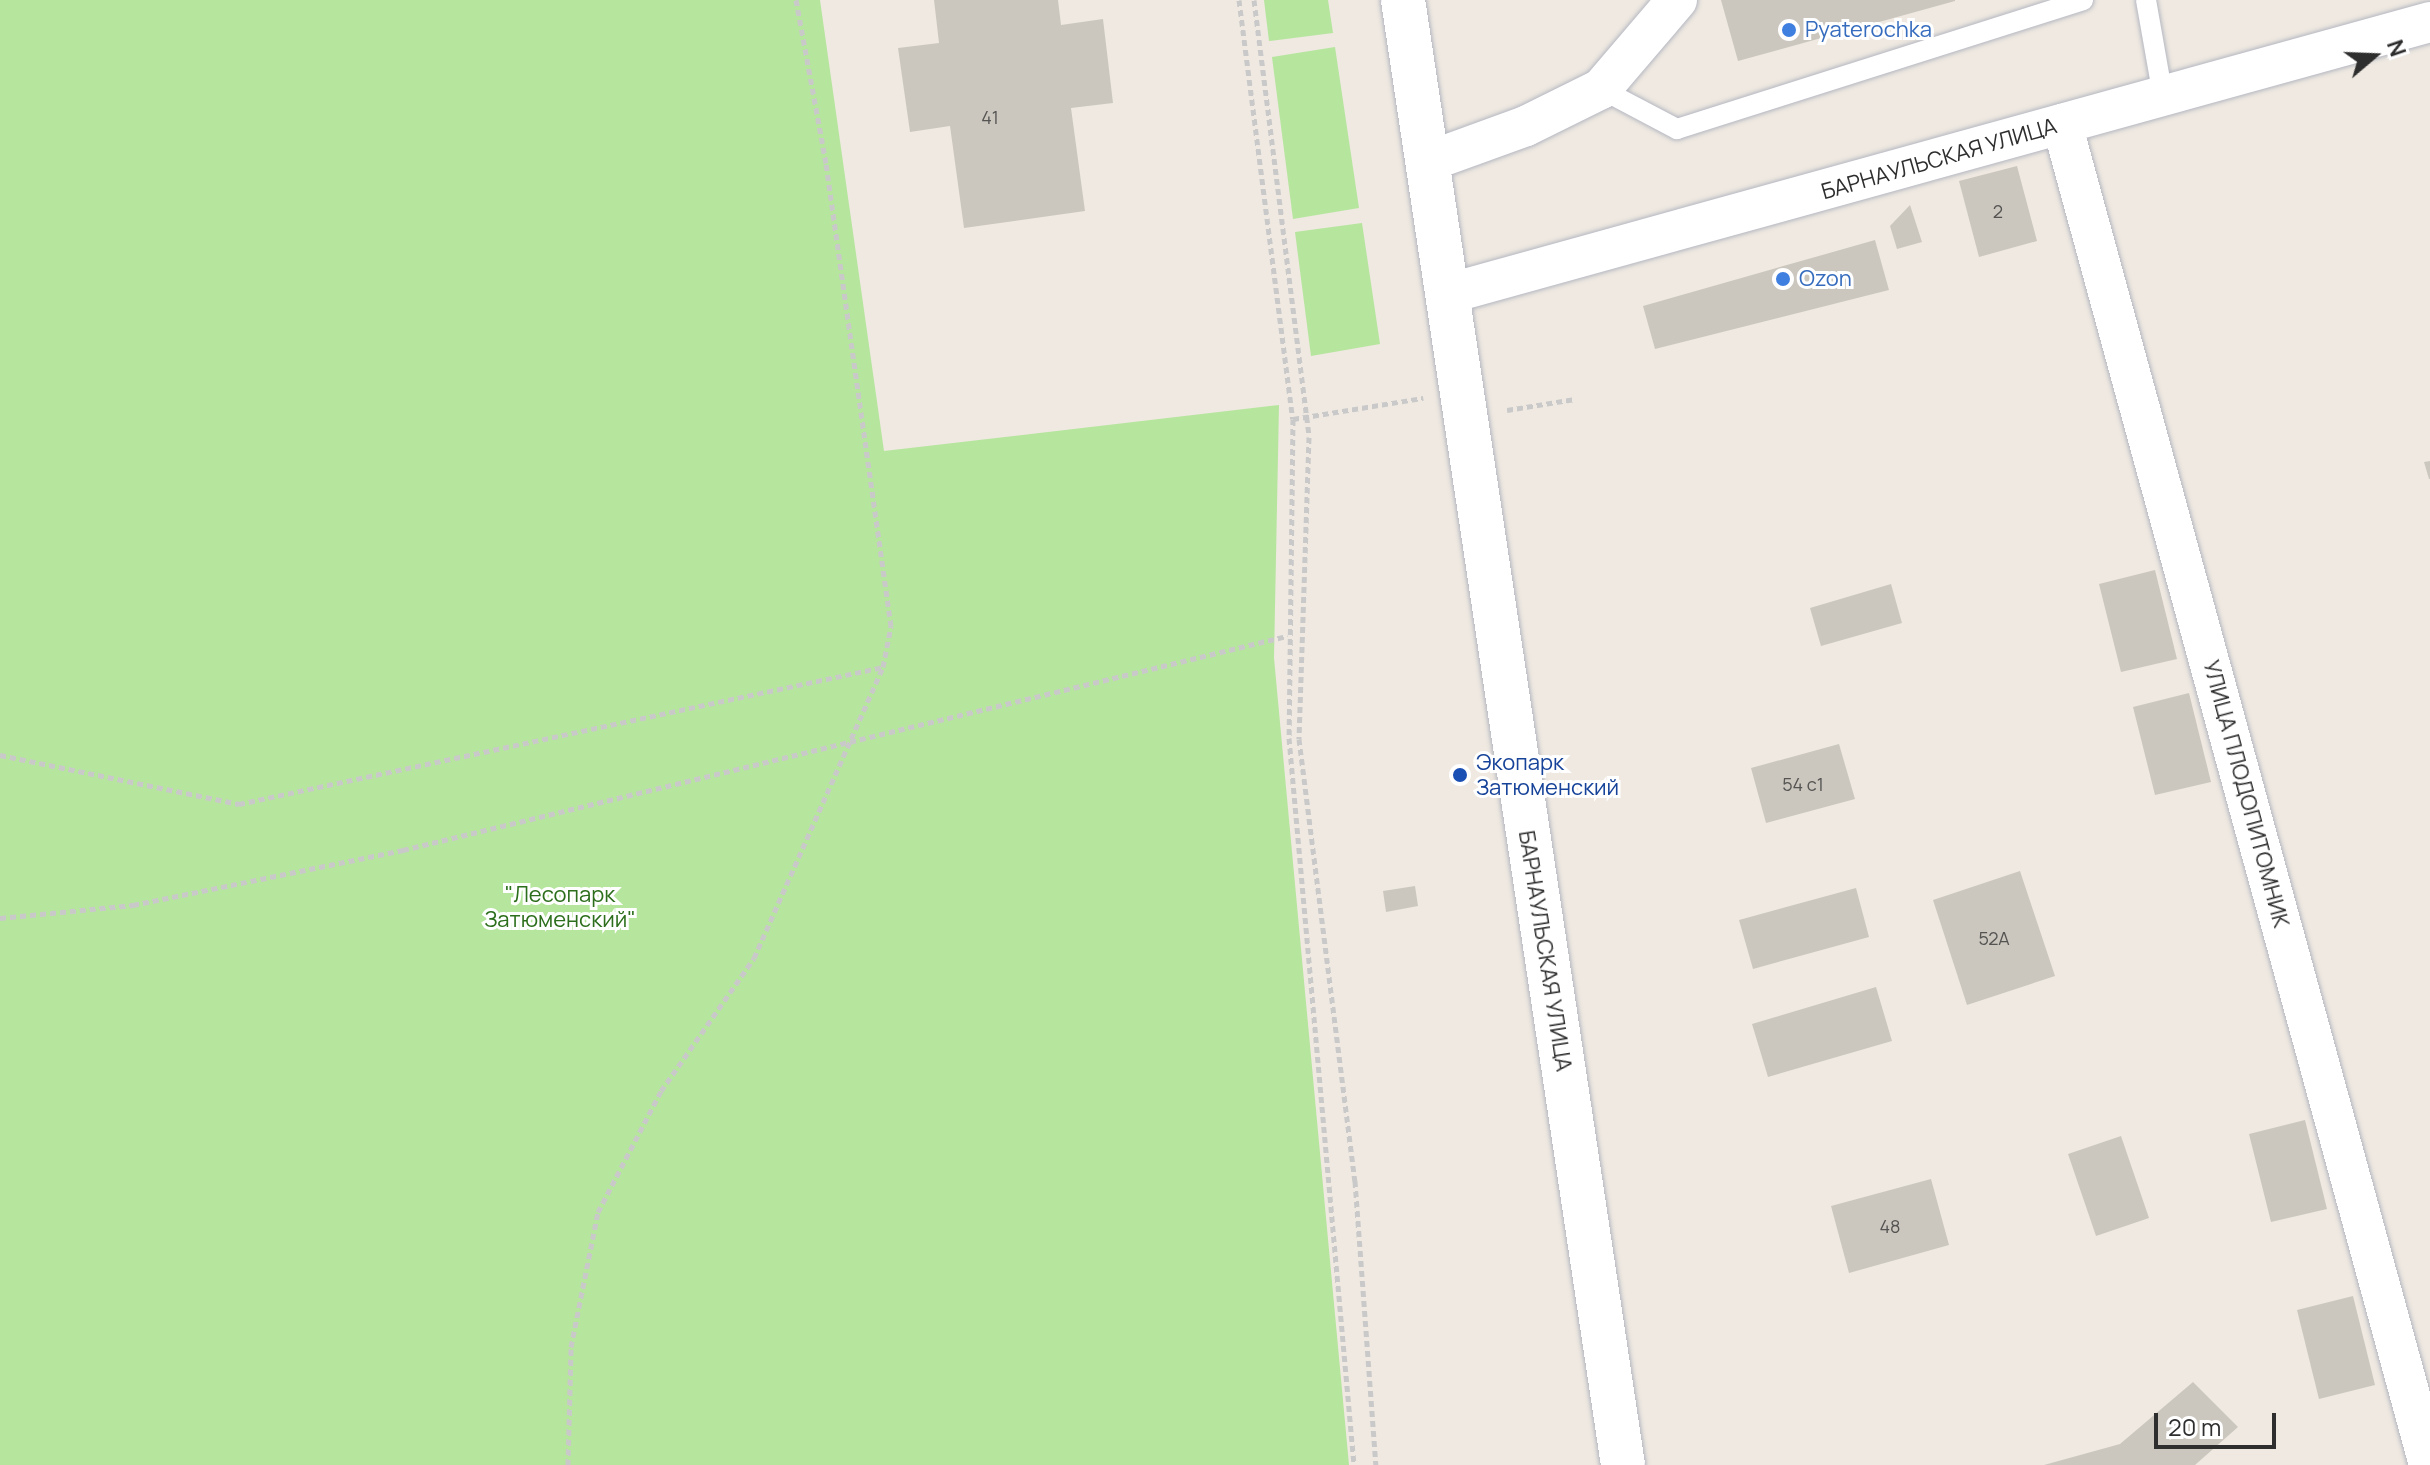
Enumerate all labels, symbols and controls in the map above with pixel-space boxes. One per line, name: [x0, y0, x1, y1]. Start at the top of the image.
north arrow: [2334, 16, 2414, 96]
place label: Pyaterochka: [1805, 17, 1932, 43]
marker: Pyaterochka: [1780, 21, 1798, 39]
text: N: [2380, 36, 2413, 61]
house number: 41: [981, 106, 999, 128]
street label: БАРНАУЛЬСКАЯ УЛИЦА: [1818, 113, 2060, 205]
house number: 2: [1993, 200, 2003, 222]
place label: Ozon: [1799, 266, 1852, 292]
marker: Ozon: [1774, 270, 1792, 288]
street label: УЛИЦА ПЛОДОПИТОМНИК: [2198, 657, 2294, 931]
place label: Экопарк Затюменский: [1476, 749, 1619, 800]
marker: Экопарк Затюменский: [1451, 766, 1469, 784]
house number: 54 с1: [1782, 773, 1824, 795]
street label: БАРНАУЛЬСКАЯ УЛИЦА: [1513, 829, 1577, 1073]
park label: "Лесопарк Затюменский": [484, 881, 636, 932]
house number: 52А: [1978, 927, 2010, 949]
house number: 48: [1879, 1215, 1901, 1237]
scale bar: [2158, 1397, 2280, 1447]
text: 20 m: [2168, 1410, 2221, 1443]

